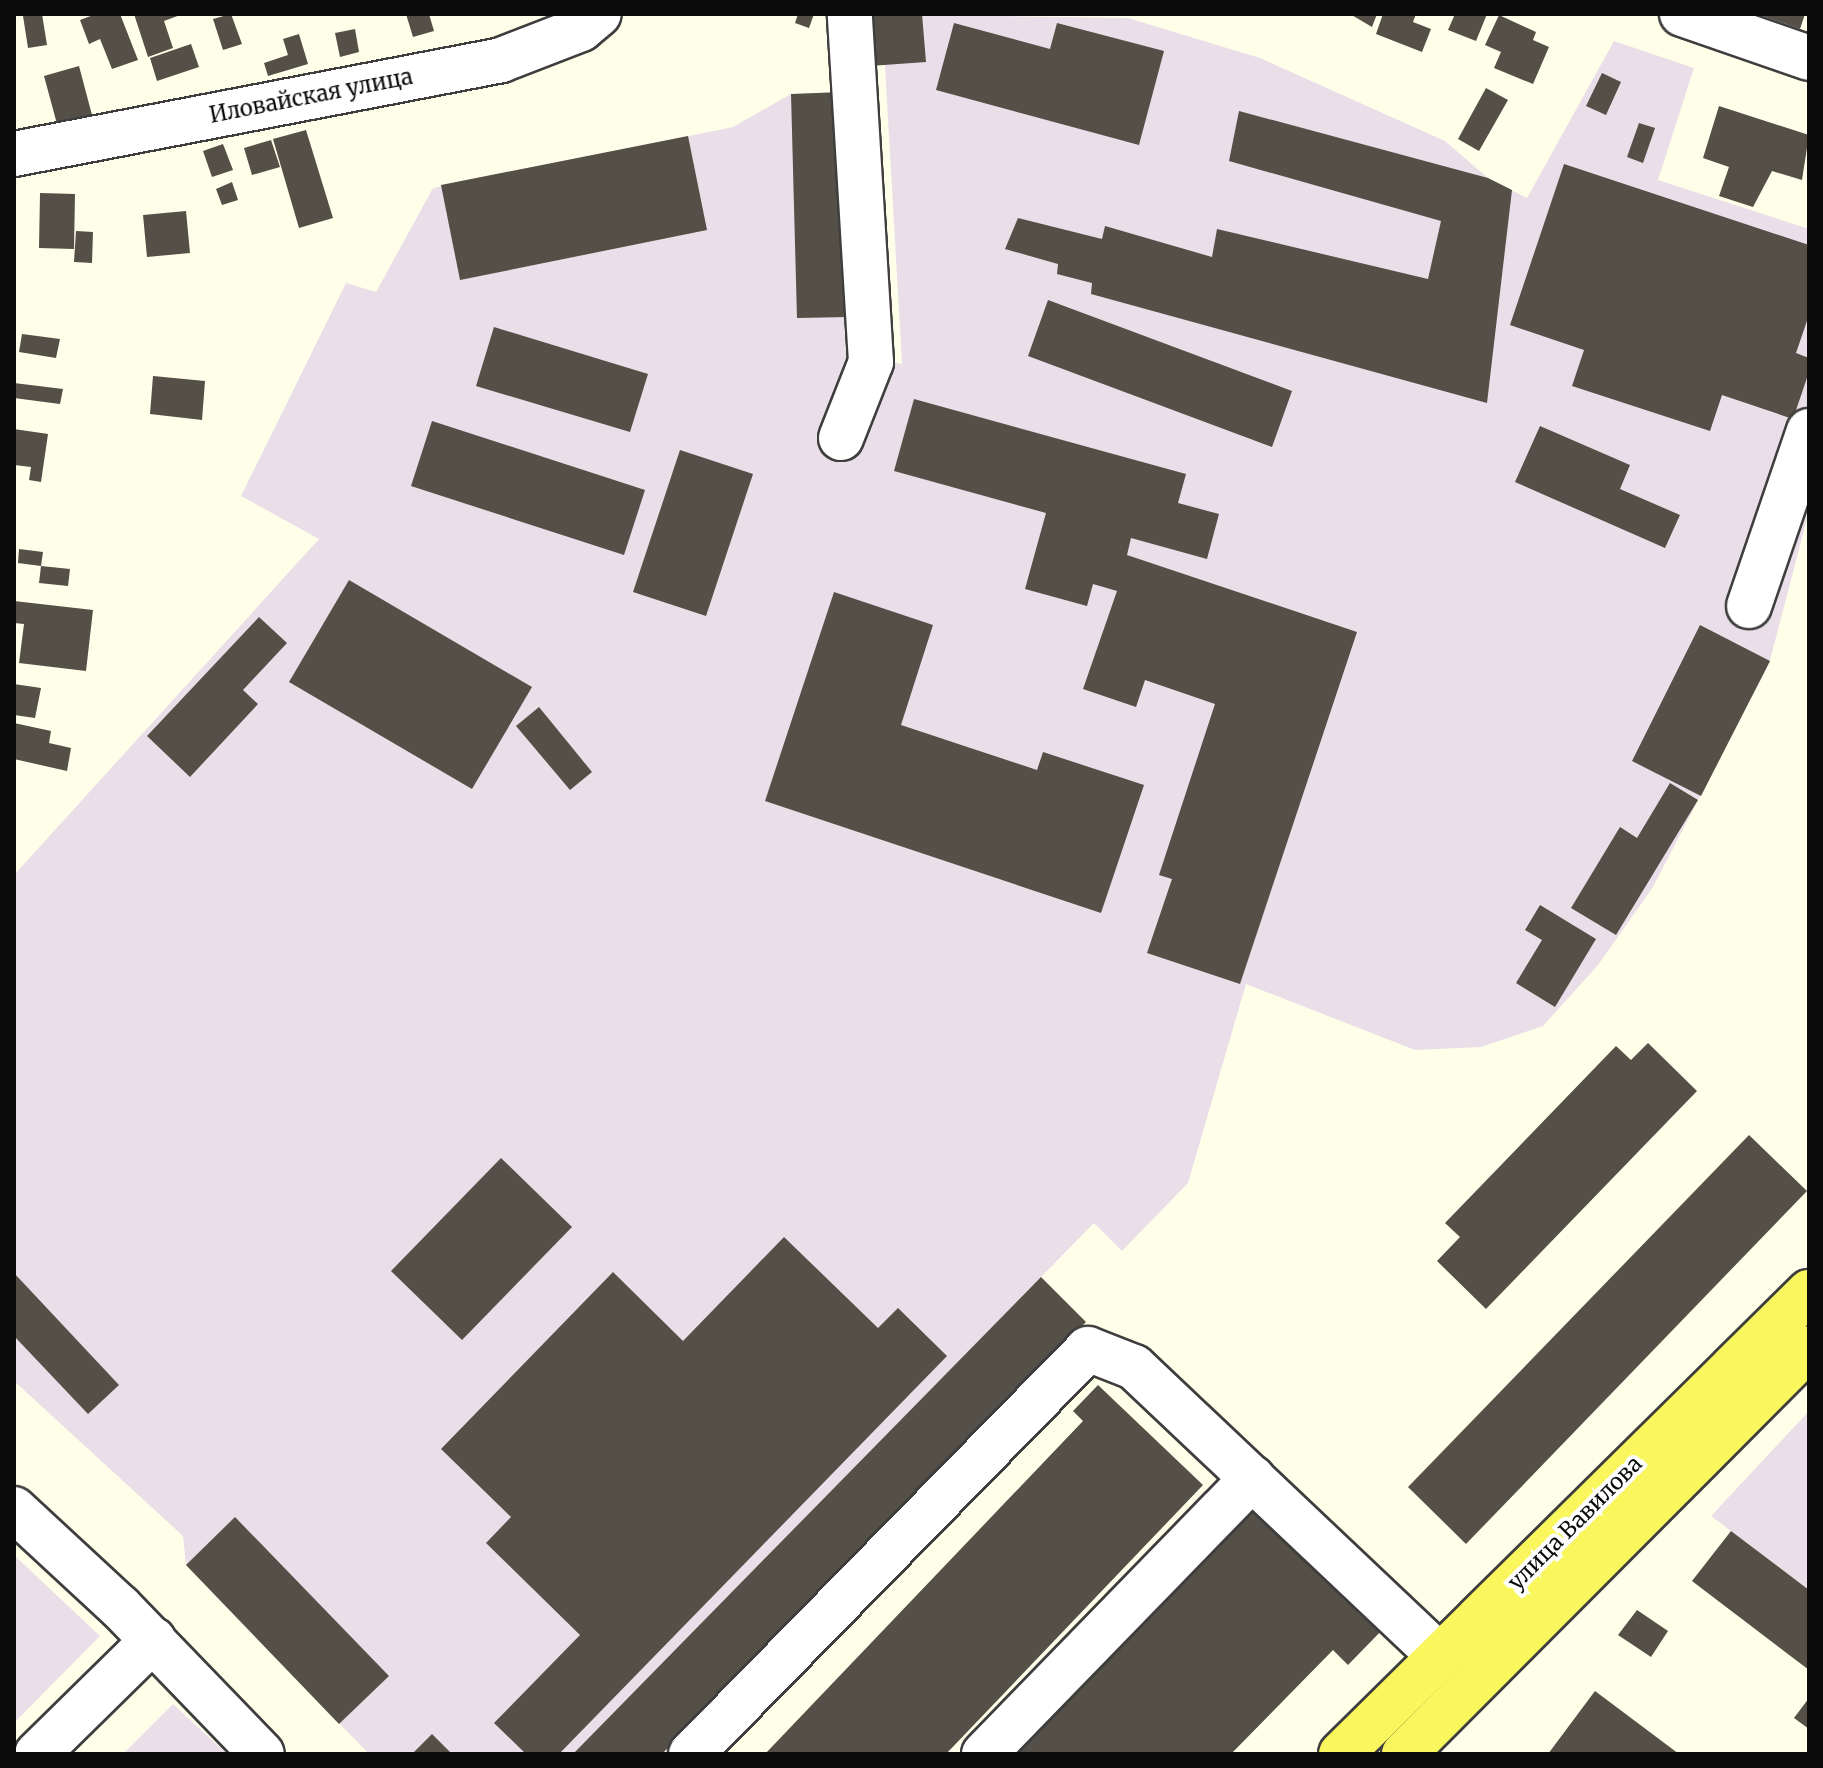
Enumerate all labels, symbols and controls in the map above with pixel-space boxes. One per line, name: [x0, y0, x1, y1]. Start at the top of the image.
street label: Иловайская улица: [207, 63, 415, 129]
street label: улица Вавилова: [1503, 1451, 1647, 1595]

